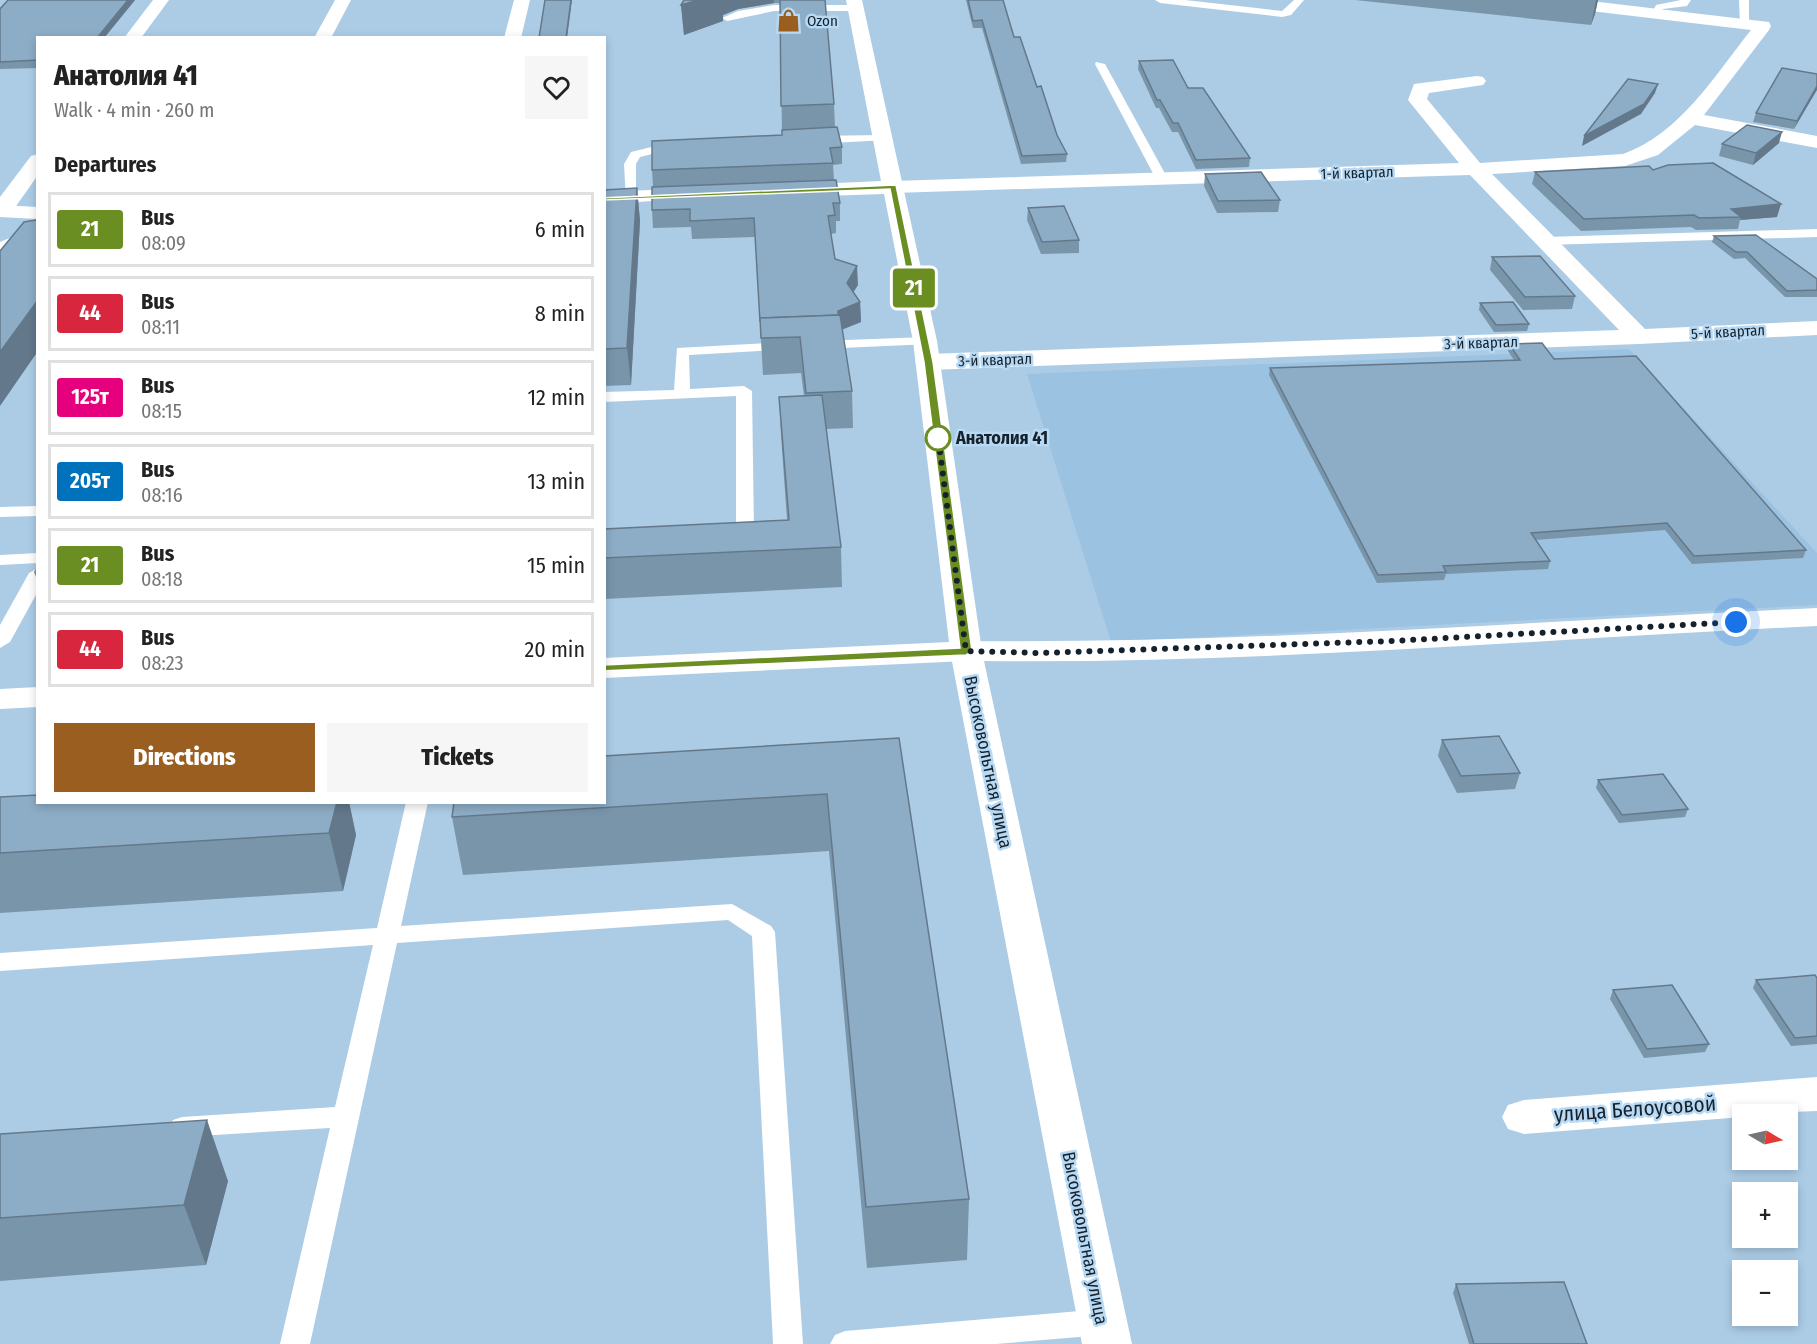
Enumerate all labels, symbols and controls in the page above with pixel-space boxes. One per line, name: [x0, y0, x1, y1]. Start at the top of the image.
shop icon: Ozon: [776, 8, 802, 34]
place label: Ozon: [807, 12, 838, 30]
button: heart: [525, 56, 588, 119]
text: Анатолия 41: [54, 59, 198, 92]
text: Walk · 4 min · 260 m: [54, 98, 214, 122]
text: Departures: [54, 151, 156, 178]
street label: 1-й квартал: [1320, 163, 1394, 183]
text: Bus: [141, 204, 174, 231]
text: 21: [81, 216, 99, 242]
text: 6 min: [535, 216, 585, 243]
text: 08:09: [141, 231, 186, 255]
line badge: 21: [887, 268, 941, 308]
text: 21: [905, 275, 923, 301]
text: Bus: [141, 288, 174, 315]
text: 44: [79, 300, 101, 326]
text: 8 min: [535, 300, 585, 327]
text: 08:11: [141, 315, 180, 339]
street label: 5-й квартал: [1691, 321, 1765, 343]
street label: 3-й квартал: [1444, 333, 1518, 353]
street label: 3-й квартал: [958, 350, 1032, 370]
text: Bus: [141, 372, 174, 399]
text: 125т: [71, 384, 109, 410]
text: 12 min: [527, 384, 585, 411]
text: 08:15: [141, 399, 182, 423]
marker: Анатолия 41: [925, 425, 951, 451]
place label: Анатолия 41: [955, 427, 1048, 449]
text: Bus: [141, 456, 174, 483]
text: 205т: [70, 468, 110, 494]
text: 13 min: [527, 468, 585, 495]
text: 08:16: [141, 483, 183, 507]
text: Bus: [141, 540, 174, 567]
text: 21: [81, 552, 99, 578]
text: 15 min: [527, 552, 585, 579]
text: 08:18: [141, 567, 183, 591]
your location: [1721, 607, 1751, 637]
text: Bus: [141, 624, 174, 651]
text: 44: [79, 636, 101, 662]
text: 20 min: [525, 636, 585, 663]
text: 08:23: [141, 651, 183, 675]
street label: Высоковольтная улица: [959, 674, 1017, 850]
button: Directions: [54, 723, 315, 792]
button: Tickets: [327, 723, 588, 792]
street label: улица Белоусовой: [1553, 1090, 1717, 1128]
north arrow: [1732, 1104, 1798, 1170]
map controls: [1732, 1104, 1798, 1326]
street label: Высоковольтная улица: [1057, 1150, 1113, 1326]
button: +: [1732, 1182, 1798, 1248]
button: −: [1732, 1260, 1798, 1326]

